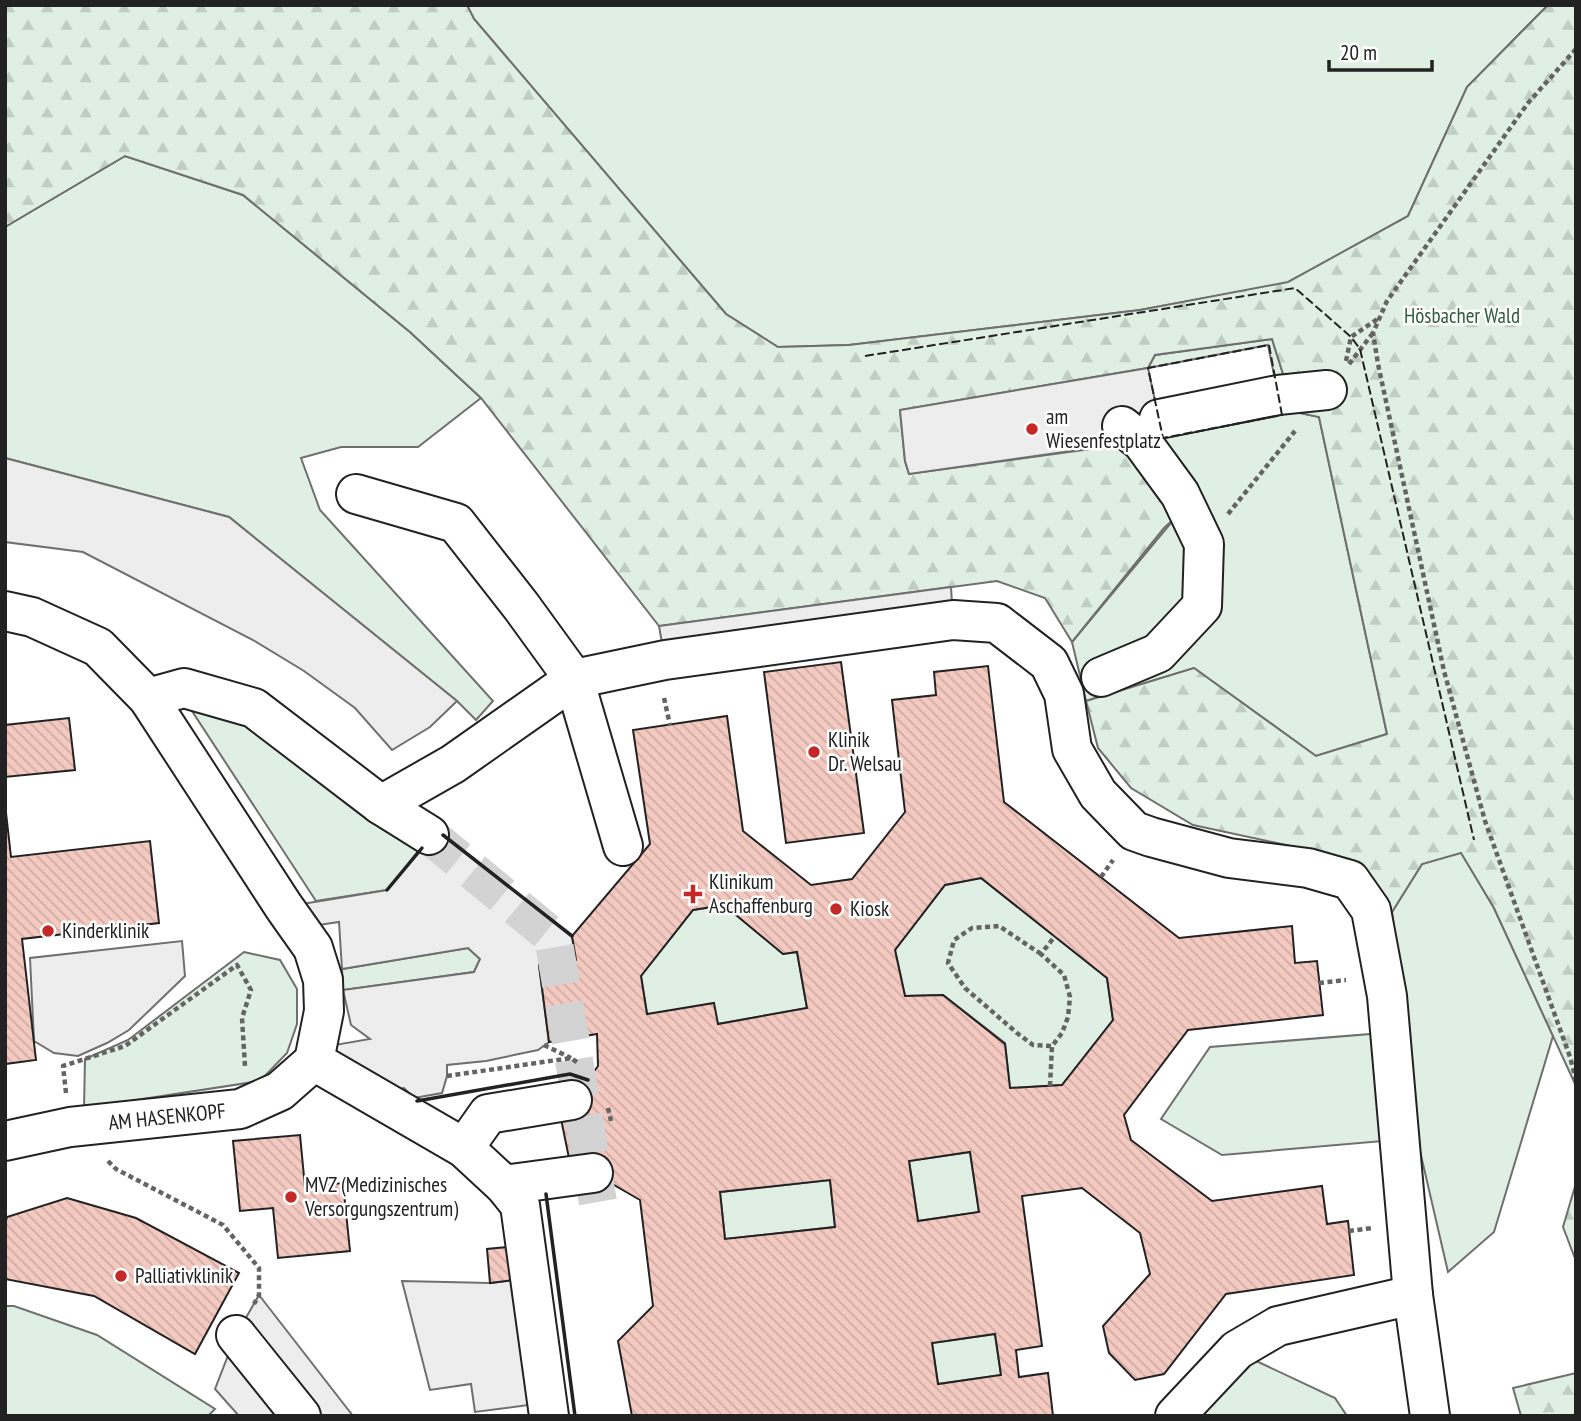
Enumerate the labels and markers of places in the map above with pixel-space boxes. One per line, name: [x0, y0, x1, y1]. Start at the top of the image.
place label: am Wiesenfestplatz: [1046, 403, 1161, 454]
marker: am Wiesenfestplatz: [1024, 421, 1040, 437]
place label: Klinik Dr. Welsau: [828, 726, 902, 777]
marker: Klinik Dr. Welsau: [806, 744, 822, 760]
place label: Klinikum Aschaffenburg: [709, 868, 813, 919]
marker: Klinikum Aschaffenburg: [683, 884, 703, 904]
place label: Kiosk: [850, 895, 889, 922]
marker: Kiosk: [828, 901, 844, 917]
place label: Kinderklinik: [62, 917, 149, 944]
marker: Kinderklinik: [40, 923, 56, 939]
place label: MVZ (Medizinisches Versorgungszentrum): [304, 1171, 458, 1222]
marker: MVZ (Medizinisches Versorgungszentrum): [283, 1189, 299, 1205]
place label: Palliativklinik: [135, 1262, 233, 1289]
marker: Palliativklinik: [113, 1268, 129, 1284]

